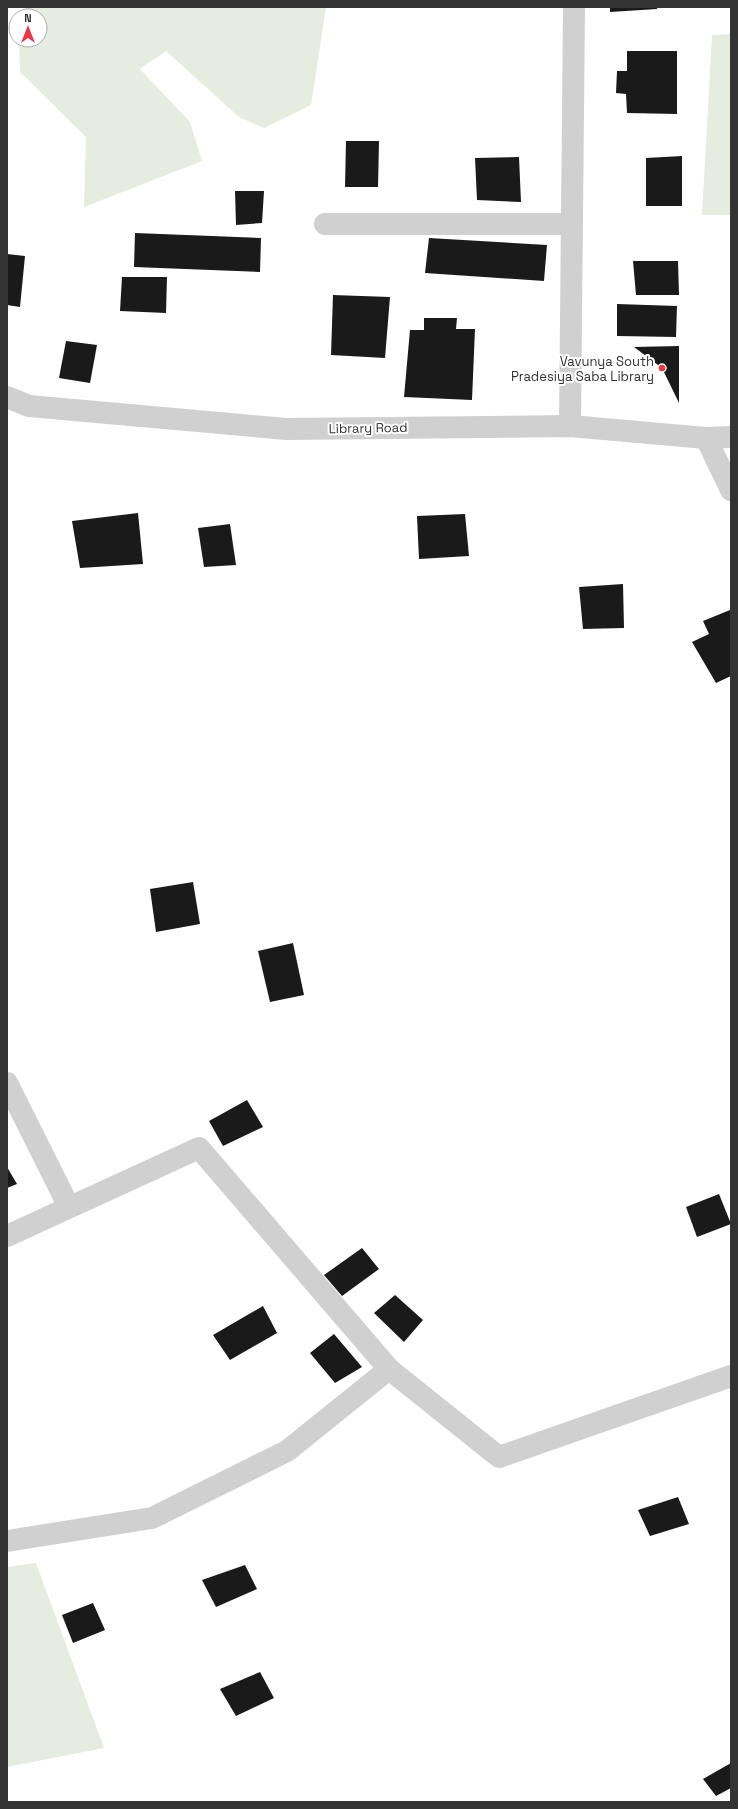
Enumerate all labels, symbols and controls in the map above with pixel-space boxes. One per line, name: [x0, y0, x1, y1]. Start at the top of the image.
north arrow: [8, 8, 48, 48]
text: N: [24, 11, 32, 25]
place label: Vavunya South Pradesiya Saba Library: [511, 353, 654, 385]
marker: Vavunya South Pradesiya Saba Library: [657, 363, 667, 373]
street label: Library Road: [328, 419, 408, 437]

